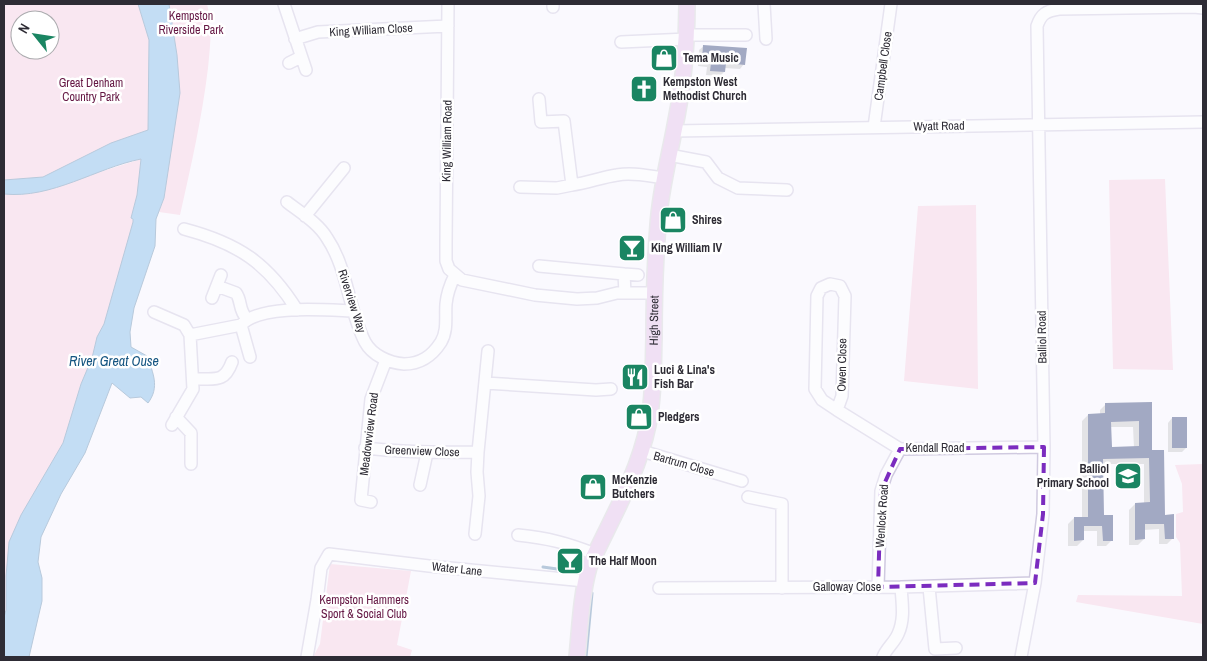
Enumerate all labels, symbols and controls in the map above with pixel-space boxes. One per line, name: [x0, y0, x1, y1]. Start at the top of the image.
park label: Kempston Riverside Park: [158, 8, 224, 38]
north arrow: [10, 10, 60, 60]
text: N: [14, 20, 34, 37]
street label: King William Close: [329, 20, 413, 40]
street label: Campbell Close: [870, 30, 896, 102]
shop icon: Tema Music: [649, 43, 679, 73]
place label: Tema Music: [683, 50, 739, 66]
church icon: Kempston West Methodist Church: [629, 74, 659, 104]
place label: Kempston West Methodist Church: [663, 74, 747, 104]
park label: Great Denham Country Park: [59, 75, 123, 105]
street label: King William Road: [438, 100, 456, 182]
street label: Wyatt Road: [913, 118, 965, 134]
shop icon: Shires: [658, 205, 688, 235]
place label: Shires: [692, 212, 723, 228]
bar icon: King William IV: [617, 233, 647, 263]
place label: King William IV: [651, 240, 722, 256]
street label: Riverview Way: [334, 267, 370, 335]
street label: High Street: [646, 295, 662, 346]
street label: Balliol Road: [1034, 310, 1050, 364]
street label: Owen Close: [834, 338, 850, 392]
water label: River Great Ouse: [69, 352, 159, 370]
restaurant icon: Luci & Lina's Fish Bar: [620, 362, 650, 392]
place label: Luci & Lina's Fish Bar: [654, 362, 715, 392]
street label: Meadowview Road: [356, 391, 382, 477]
shop icon: Pledgers: [624, 402, 654, 432]
place label: Pledgers: [658, 409, 700, 425]
street label: Kendall Road: [905, 440, 965, 456]
street label: Greenview Close: [384, 442, 460, 460]
street label: Bartrum Close: [652, 448, 716, 480]
place label: Balliol Primary School: [1037, 461, 1109, 491]
school or university icon: Balliol Primary School: [1113, 461, 1143, 491]
shop icon: McKenzie Butchers: [578, 472, 608, 502]
place label: McKenzie Butchers: [612, 472, 658, 502]
street label: Wenlock Road: [872, 484, 892, 548]
bar icon: The Half Moon: [555, 546, 585, 576]
place label: The Half Moon: [589, 553, 657, 569]
street label: Water Lane: [431, 558, 483, 580]
street label: Galloway Close: [813, 579, 881, 595]
park label: Kempston Hammers Sport & Social Club: [319, 592, 409, 622]

